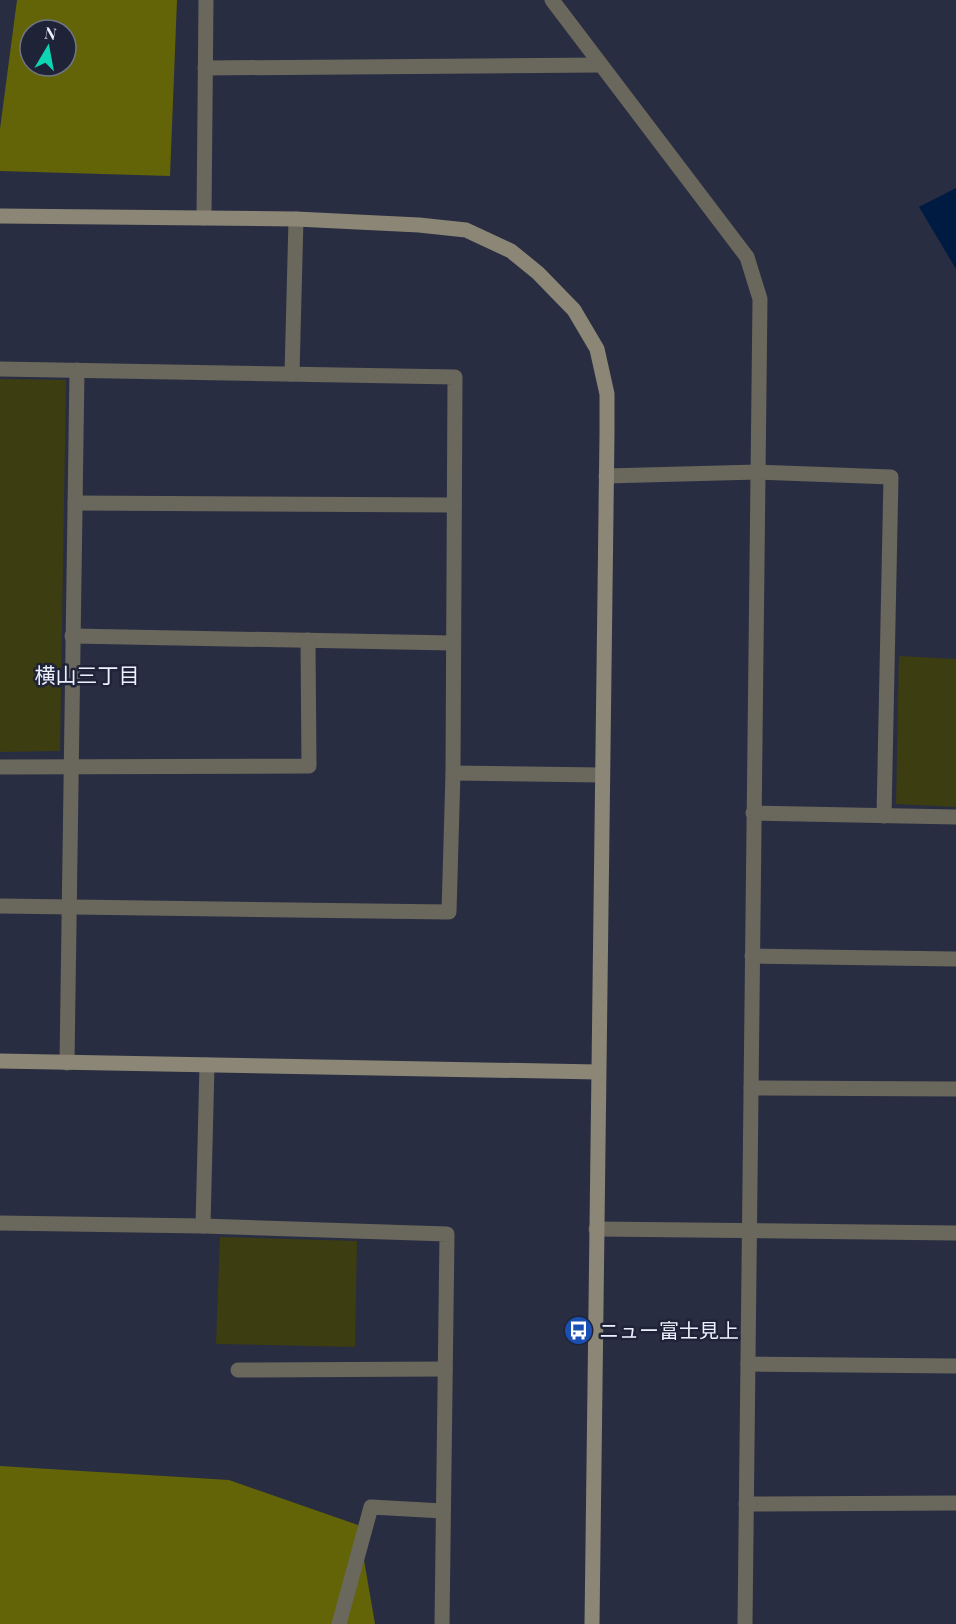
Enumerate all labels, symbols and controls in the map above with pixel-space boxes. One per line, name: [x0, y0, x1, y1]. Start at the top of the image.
north arrow: [18, 18, 78, 78]
text: N: [43, 21, 59, 44]
district label: 横山三丁目: [35, 660, 140, 688]
bus stop icon: ニュー富士見上: [562, 1315, 594, 1347]
place label: ニュー富士見上: [599, 1316, 739, 1343]

